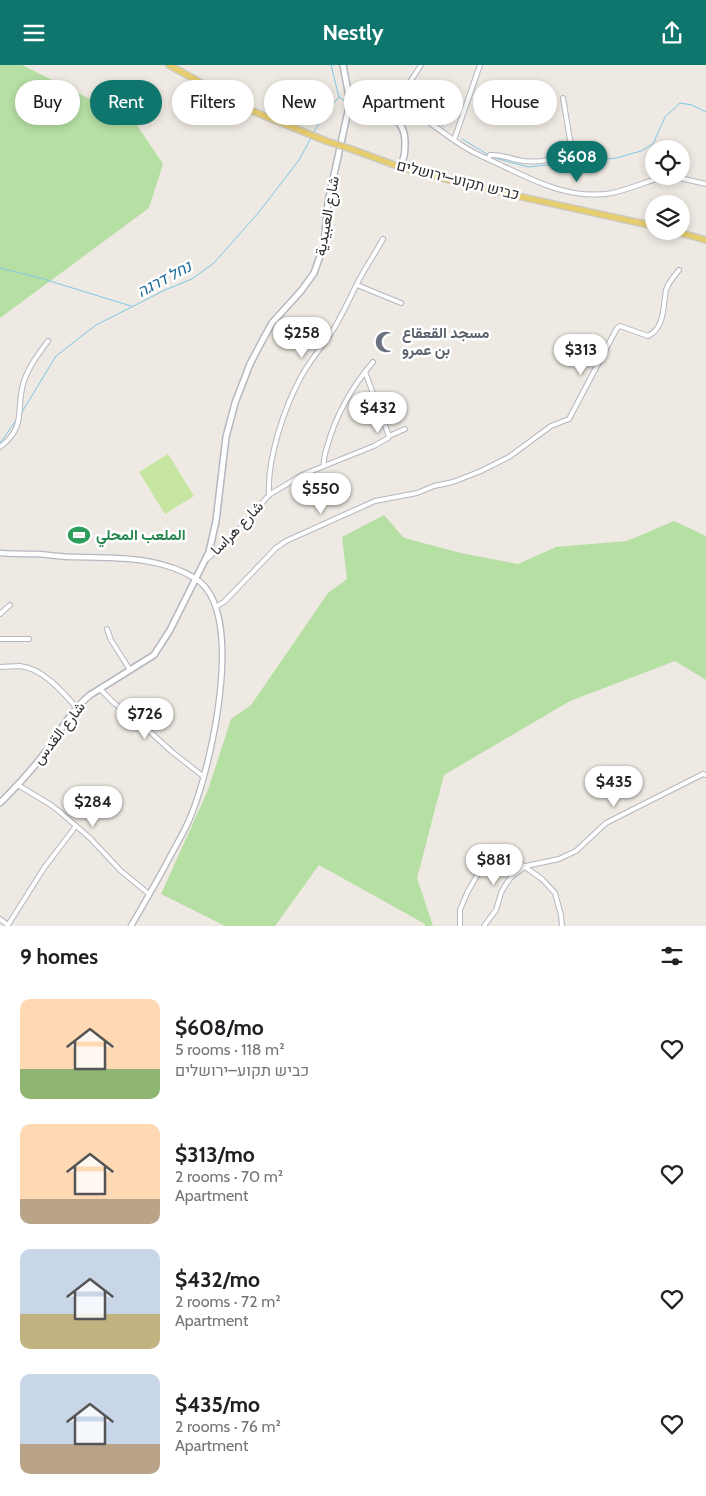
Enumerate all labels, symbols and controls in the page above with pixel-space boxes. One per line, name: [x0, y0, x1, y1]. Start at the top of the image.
icon: menu: [20, 19, 48, 47]
text: Nestly: [323, 19, 383, 46]
icon: share: [658, 19, 686, 47]
chip: Buy: [15, 80, 80, 125]
chip: Rent: [90, 80, 162, 125]
chip: Filters: [172, 80, 254, 125]
chip: New: [264, 80, 334, 125]
chip: Apartment: [344, 80, 463, 125]
chip: House: [473, 80, 557, 125]
map controls: [645, 140, 690, 240]
button: locate: [645, 140, 690, 185]
pin: $608: [547, 141, 607, 183]
text: $608: [557, 147, 597, 166]
street label: כביש תקוע–ירושלים: [395, 156, 521, 204]
street label: شارع العبيدية: [311, 174, 345, 258]
button: layers: [645, 195, 690, 240]
water label: נחל דרגה: [134, 256, 195, 301]
pin: $258: [272, 317, 332, 359]
text: $258: [284, 323, 320, 342]
place label: مسجد القعقاع بن عمرو: [402, 324, 489, 359]
mosque icon: مسجد القعقاع بن عمرو: [373, 329, 399, 355]
pin: $313: [551, 333, 611, 376]
text: $313: [565, 340, 597, 359]
pin: $432: [348, 391, 408, 434]
text: $432: [360, 398, 396, 417]
pin: $550: [291, 473, 351, 515]
text: $550: [302, 479, 340, 498]
street label: شارع هراسا: [207, 497, 269, 560]
sports icon: الملعب المحلي: [66, 522, 92, 548]
place label: الملعب المحلي: [96, 526, 186, 548]
pin: $726: [115, 697, 175, 740]
street label: شارع القدس: [29, 698, 91, 769]
text: $726: [128, 704, 162, 723]
pin: $435: [584, 765, 644, 808]
text: $435: [596, 772, 632, 791]
pin: $284: [63, 785, 123, 828]
text: $284: [74, 792, 112, 811]
pin: $881: [464, 843, 524, 886]
text: $881: [477, 850, 511, 869]
icon: filters: [658, 942, 686, 970]
text: 9 homes: [20, 944, 98, 969]
text: $608/mo: [175, 1015, 264, 1040]
icon: home: [60, 1019, 120, 1079]
icon: heart: [658, 1035, 686, 1063]
text: 5 rooms · 118 m²: [175, 1040, 284, 1059]
text: כביש תקוע–ירושלים: [175, 1061, 309, 1080]
text: $313/mo: [175, 1142, 255, 1167]
icon: home: [60, 1144, 120, 1204]
icon: heart: [658, 1160, 686, 1188]
text: 2 rooms · 70 m²: [175, 1167, 283, 1186]
text: Apartment: [175, 1186, 248, 1205]
text: $432/mo: [175, 1267, 260, 1292]
icon: home: [60, 1269, 120, 1329]
icon: heart: [658, 1285, 686, 1313]
text: 2 rooms · 72 m²: [175, 1292, 280, 1311]
text: Apartment: [175, 1311, 248, 1330]
text: $435/mo: [175, 1392, 260, 1417]
icon: home: [60, 1394, 120, 1454]
icon: heart: [658, 1410, 686, 1438]
text: 2 rooms · 76 m²: [175, 1417, 281, 1436]
text: Apartment: [175, 1436, 248, 1455]

